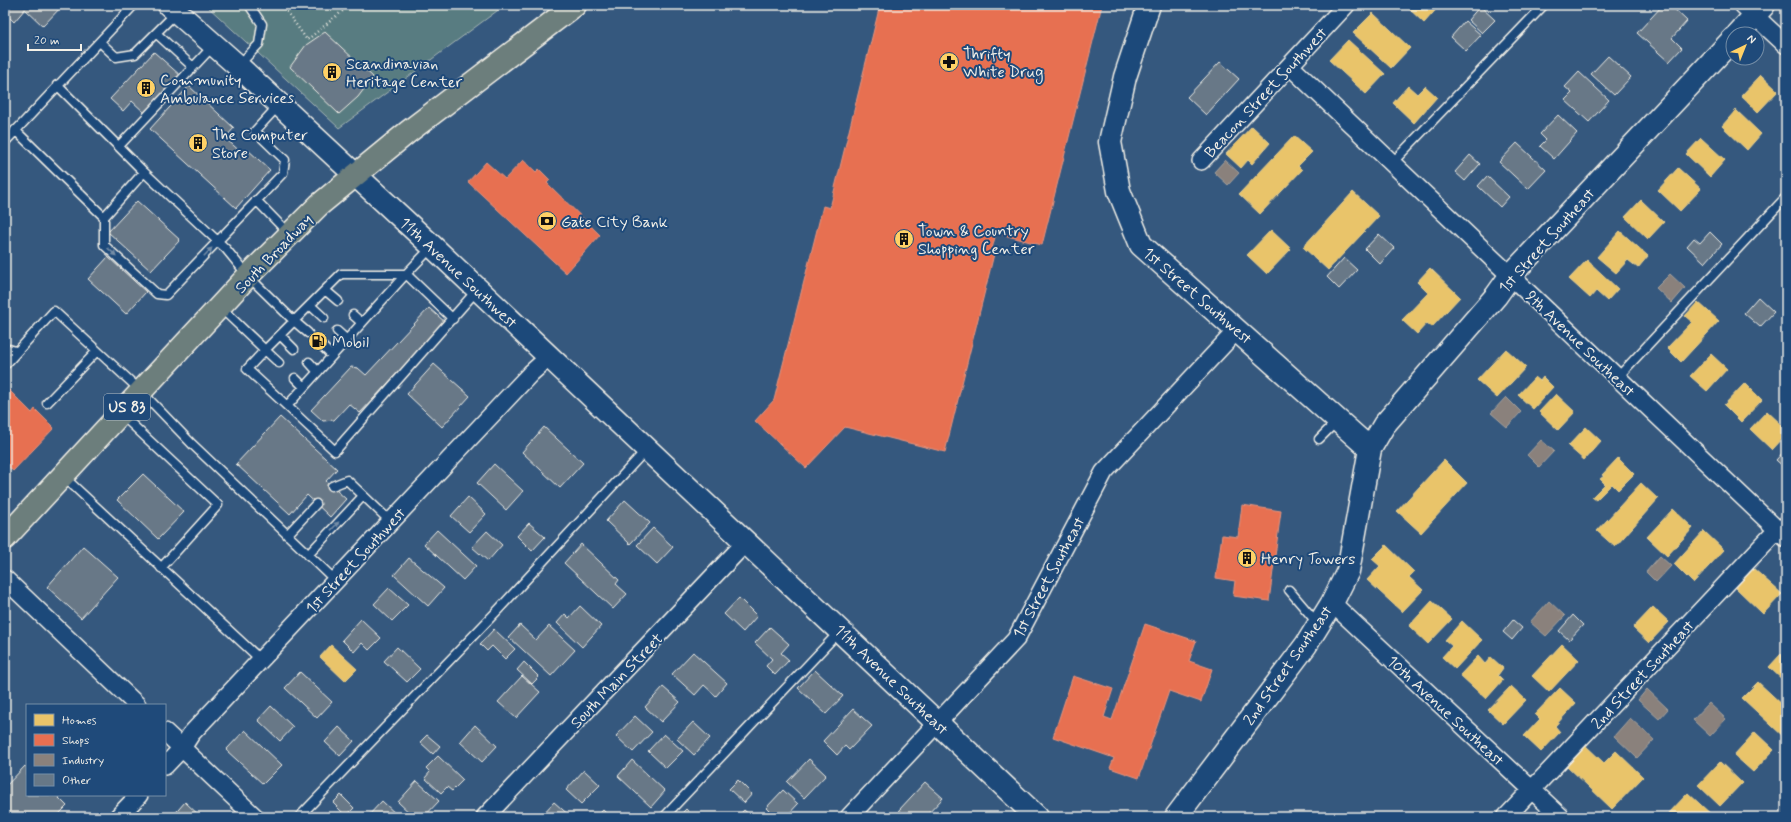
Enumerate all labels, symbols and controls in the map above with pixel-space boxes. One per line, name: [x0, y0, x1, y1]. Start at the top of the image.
street label: Beacon Street Southwest: [1200, 23, 1332, 163]
scale bar: [28, 26, 81, 52]
north arrow: [1725, 26, 1765, 66]
text: N: [1744, 32, 1759, 47]
text: 20 m: [34, 33, 60, 49]
place label: Thrifty White Drug: [963, 44, 1043, 84]
pharmacy icon: Thrifty White Drug: [938, 51, 960, 73]
place label: Scandinavian Heritage Center: [346, 54, 463, 93]
building icon: Scandinavian Heritage Center: [321, 61, 343, 83]
place label: Community Ambulance Services: [160, 70, 294, 109]
building icon: Community Ambulance Services: [135, 77, 157, 99]
place label: The Computer Store: [212, 125, 308, 164]
building icon: The Computer Store: [187, 132, 209, 154]
street label: 1st Street Southeast: [1494, 184, 1600, 298]
street label: South Broadway: [231, 210, 317, 298]
bank icon: Gate City Bank: [536, 210, 558, 232]
place label: Gate City Bank: [561, 212, 668, 233]
street label: 11th Avenue Southwest: [395, 213, 521, 333]
place label: Town & Country Shopping Center: [918, 221, 1035, 260]
building icon: Town & Country Shopping Center: [893, 228, 915, 250]
street label: 1st Street Southwest: [1138, 243, 1256, 349]
one-way arrow: [107, 247, 117, 257]
one-way arrow: [203, 247, 213, 257]
street label: 9th Avenue Southeast: [1521, 286, 1639, 402]
fuel station icon: Mobil: [307, 330, 329, 352]
place label: Mobil: [332, 332, 369, 353]
road number: US 83: [104, 394, 150, 420]
street label: 1st Street Southwest: [301, 504, 411, 619]
street label: 1st Street Southeast: [1008, 513, 1090, 642]
one-way arrow: [330, 521, 339, 532]
building icon: Henry Towers: [1236, 547, 1258, 569]
place label: Henry Towers: [1261, 549, 1356, 570]
street label: 2nd Street Southeast: [1239, 602, 1337, 730]
street label: 2nd Street Southeast: [1587, 616, 1699, 734]
street label: 11th Avenue Southeast: [829, 620, 952, 740]
street label: South Main Street: [566, 628, 668, 733]
street label: 10th Avenue Southeast: [1382, 651, 1508, 771]
legend: [26, 704, 166, 796]
text: Homes: [62, 713, 97, 729]
text: Shops: [62, 733, 89, 749]
text: Industry: [62, 753, 104, 769]
text: Other: [62, 773, 91, 789]

